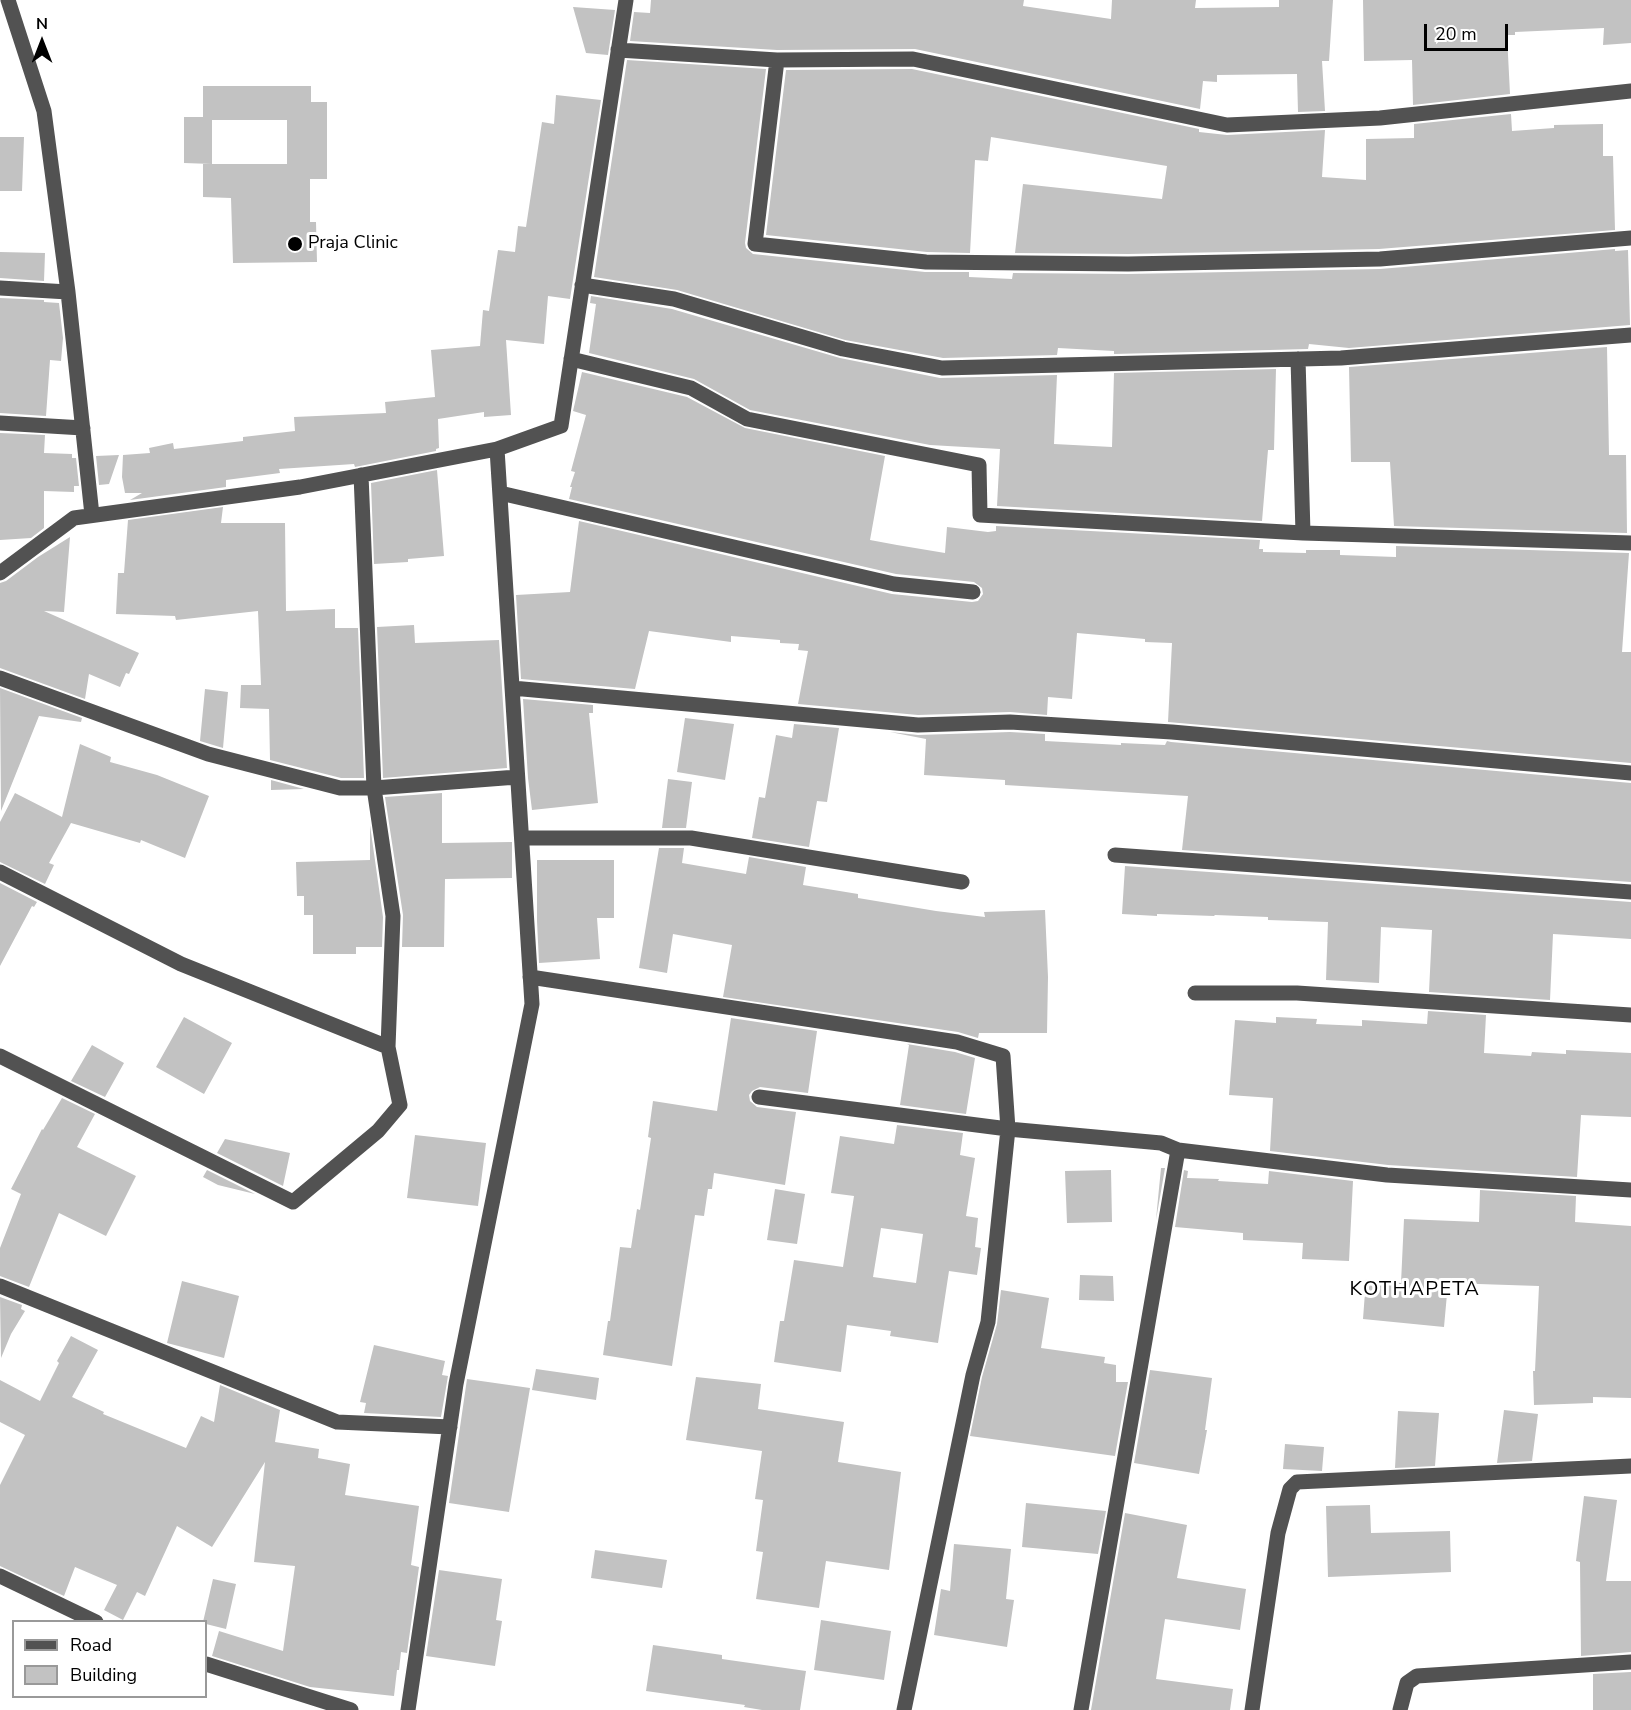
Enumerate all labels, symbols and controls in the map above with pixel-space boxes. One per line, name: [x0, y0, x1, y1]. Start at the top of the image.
north arrow: [12, 12, 72, 72]
scale bar: [1427, 12, 1511, 50]
text: N: [36, 13, 48, 35]
text: 20 m: [1435, 22, 1477, 46]
place label: Praja Clinic: [308, 233, 398, 255]
marker: Praja Clinic: [286, 235, 304, 253]
district label: KOTHAPETA: [1350, 1278, 1480, 1302]
legend: [12, 1620, 207, 1698]
text: Road: [70, 1633, 112, 1657]
text: Building: [70, 1663, 137, 1687]

